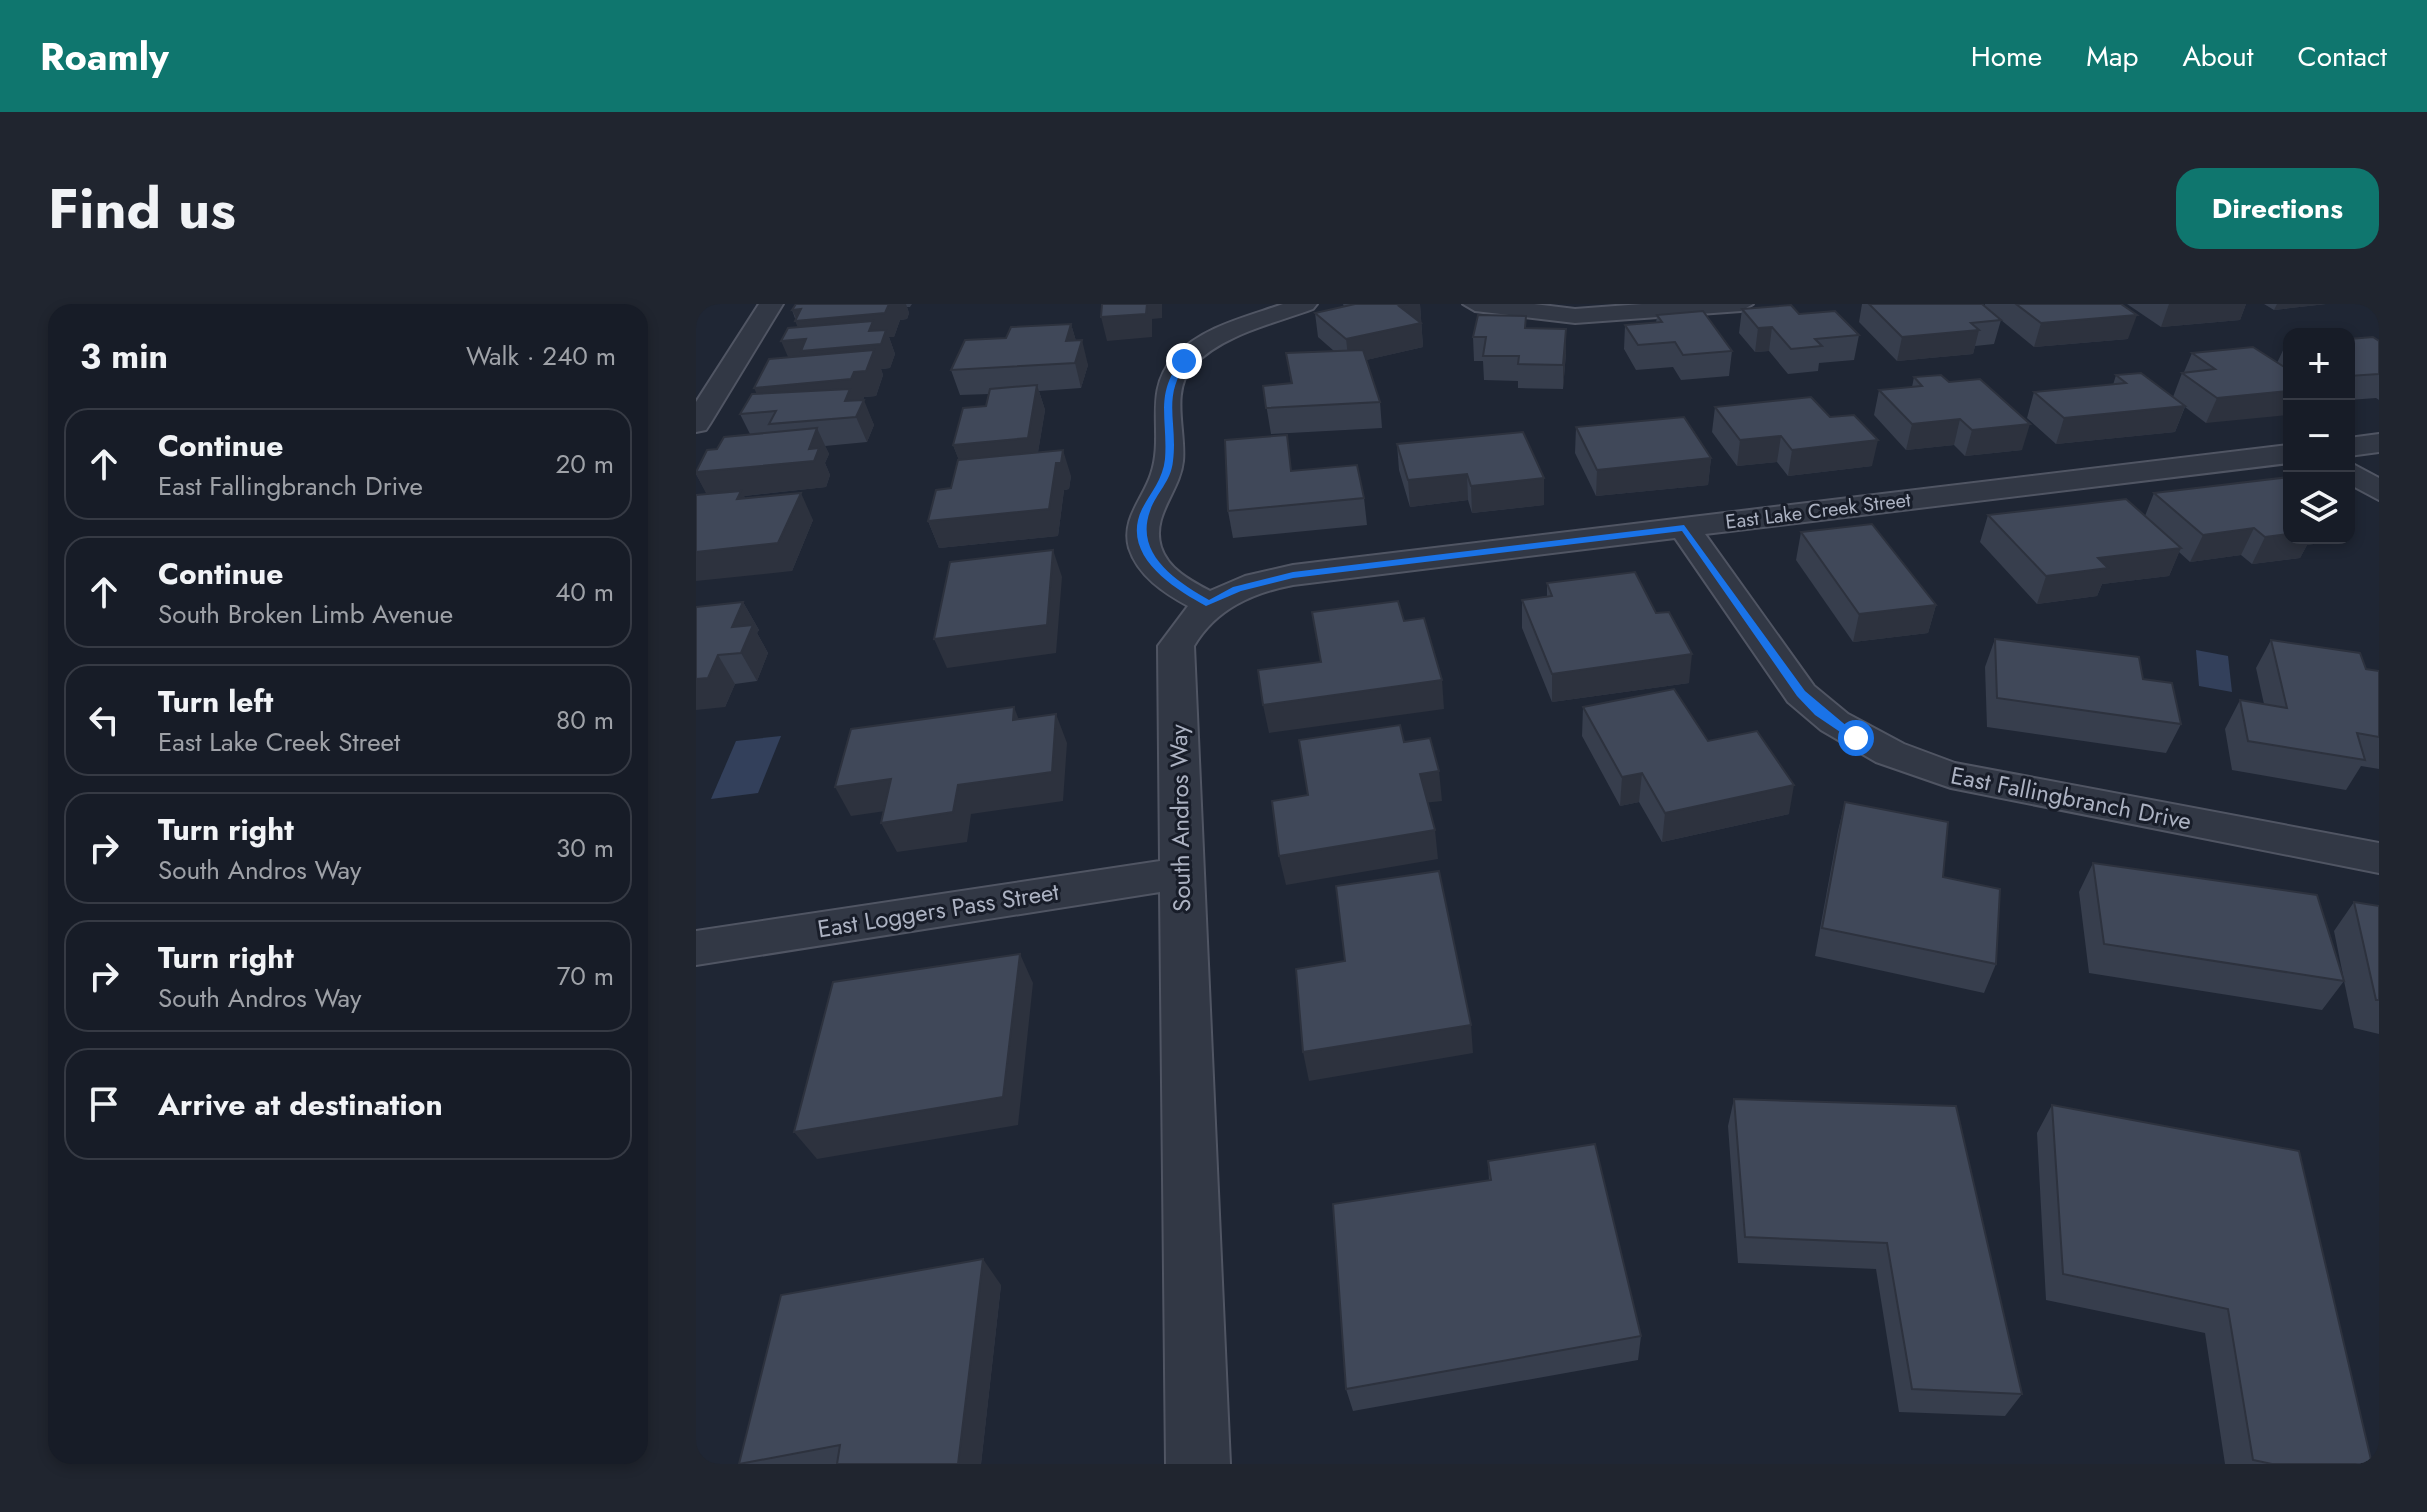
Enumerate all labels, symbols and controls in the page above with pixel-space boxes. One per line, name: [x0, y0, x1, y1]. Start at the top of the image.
text: Roamly: [40, 29, 169, 84]
text: Home: [1971, 36, 2042, 77]
text: Map: [2086, 36, 2138, 77]
text: About: [2182, 36, 2254, 77]
text: Contact: [2298, 36, 2387, 77]
text: Find us: [48, 168, 236, 249]
button: Directions: [2176, 168, 2379, 249]
map controls: [2283, 328, 2355, 544]
button: +: [2283, 328, 2355, 400]
text: 3 min: [80, 332, 168, 381]
text: Walk · 240 m: [466, 337, 616, 375]
route end: [1166, 343, 1202, 379]
button: −: [2283, 400, 2355, 472]
text: Continue: [158, 424, 284, 467]
icon: ahead: [82, 442, 126, 486]
text: 20 m: [556, 445, 614, 483]
text: East Fallingbranch Drive: [158, 467, 423, 505]
button: layers: [2283, 472, 2355, 544]
street label: East Lake Creek Street: [1724, 485, 1912, 537]
text: Continue: [158, 552, 284, 595]
icon: ahead: [82, 570, 126, 614]
text: 40 m: [555, 573, 614, 611]
text: South Broken Limb Avenue: [158, 595, 453, 633]
text: Turn left: [158, 680, 273, 723]
icon: left: [82, 698, 126, 742]
text: 80 m: [556, 701, 614, 739]
route start: [1838, 720, 1874, 756]
text: East Lake Creek Street: [158, 723, 400, 761]
street label: South Andros Way: [1161, 723, 1199, 912]
street label: East Fallingbranch Drive: [1948, 757, 2194, 839]
text: Turn right: [158, 808, 294, 851]
icon: right: [82, 826, 126, 870]
text: 30 m: [556, 829, 614, 867]
text: South Andros Way: [158, 851, 361, 889]
street label: East Loggers Pass Street: [815, 874, 1061, 946]
text: Turn right: [158, 936, 294, 979]
icon: right: [82, 954, 126, 998]
text: 70 m: [557, 957, 614, 995]
text: South Andros Way: [158, 979, 361, 1017]
icon: arrive: [82, 1082, 126, 1126]
text: Arrive at destination: [158, 1083, 443, 1126]

